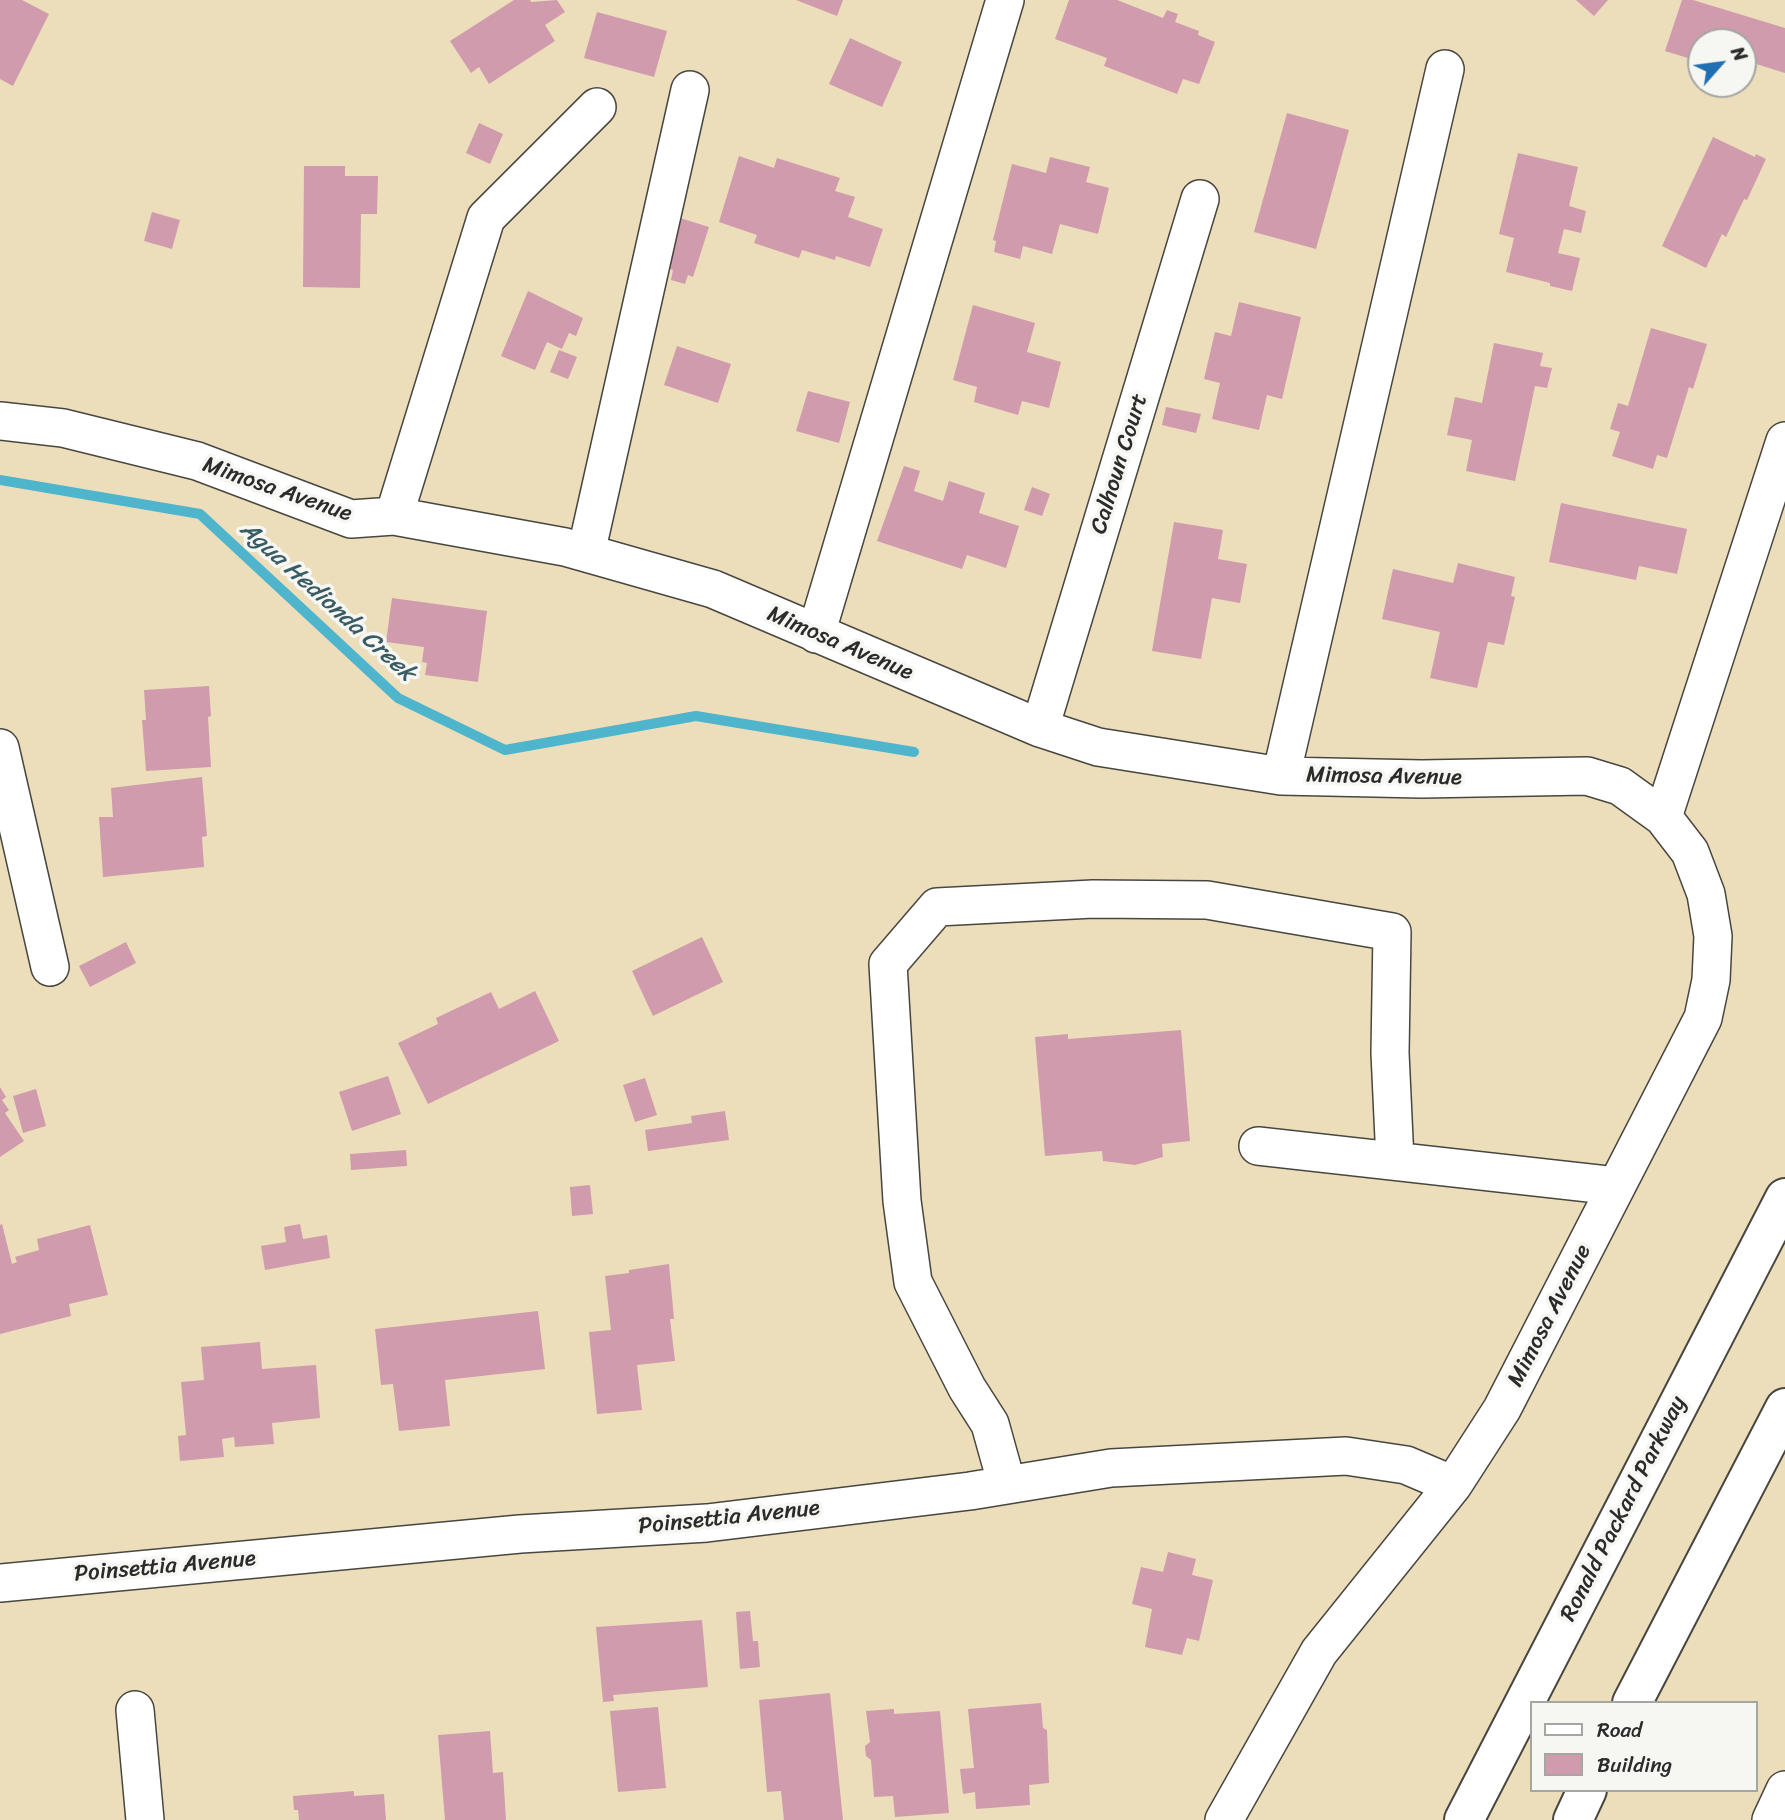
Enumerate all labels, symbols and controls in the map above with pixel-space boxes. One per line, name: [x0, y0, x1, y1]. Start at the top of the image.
north arrow: [1687, 28, 1757, 98]
text: N: [1722, 40, 1757, 67]
street label: Calhoun Court: [1086, 391, 1154, 537]
street label: Mimosa Avenue: [199, 452, 355, 528]
water label: Agua Hedionda Creek: [234, 516, 420, 688]
street label: Mimosa Avenue: [763, 601, 917, 687]
street label: Mimosa Avenue: [1306, 762, 1462, 792]
street label: Mimosa Avenue: [1502, 1240, 1598, 1392]
street label: Ronald Packard Parkway: [1555, 1392, 1693, 1626]
street label: Poinsettia Avenue: [637, 1495, 821, 1541]
street label: Poinsettia Avenue: [73, 1545, 257, 1589]
legend: [1530, 1701, 1757, 1792]
text: Road: [1597, 1711, 1642, 1749]
text: Building: [1597, 1746, 1672, 1784]

